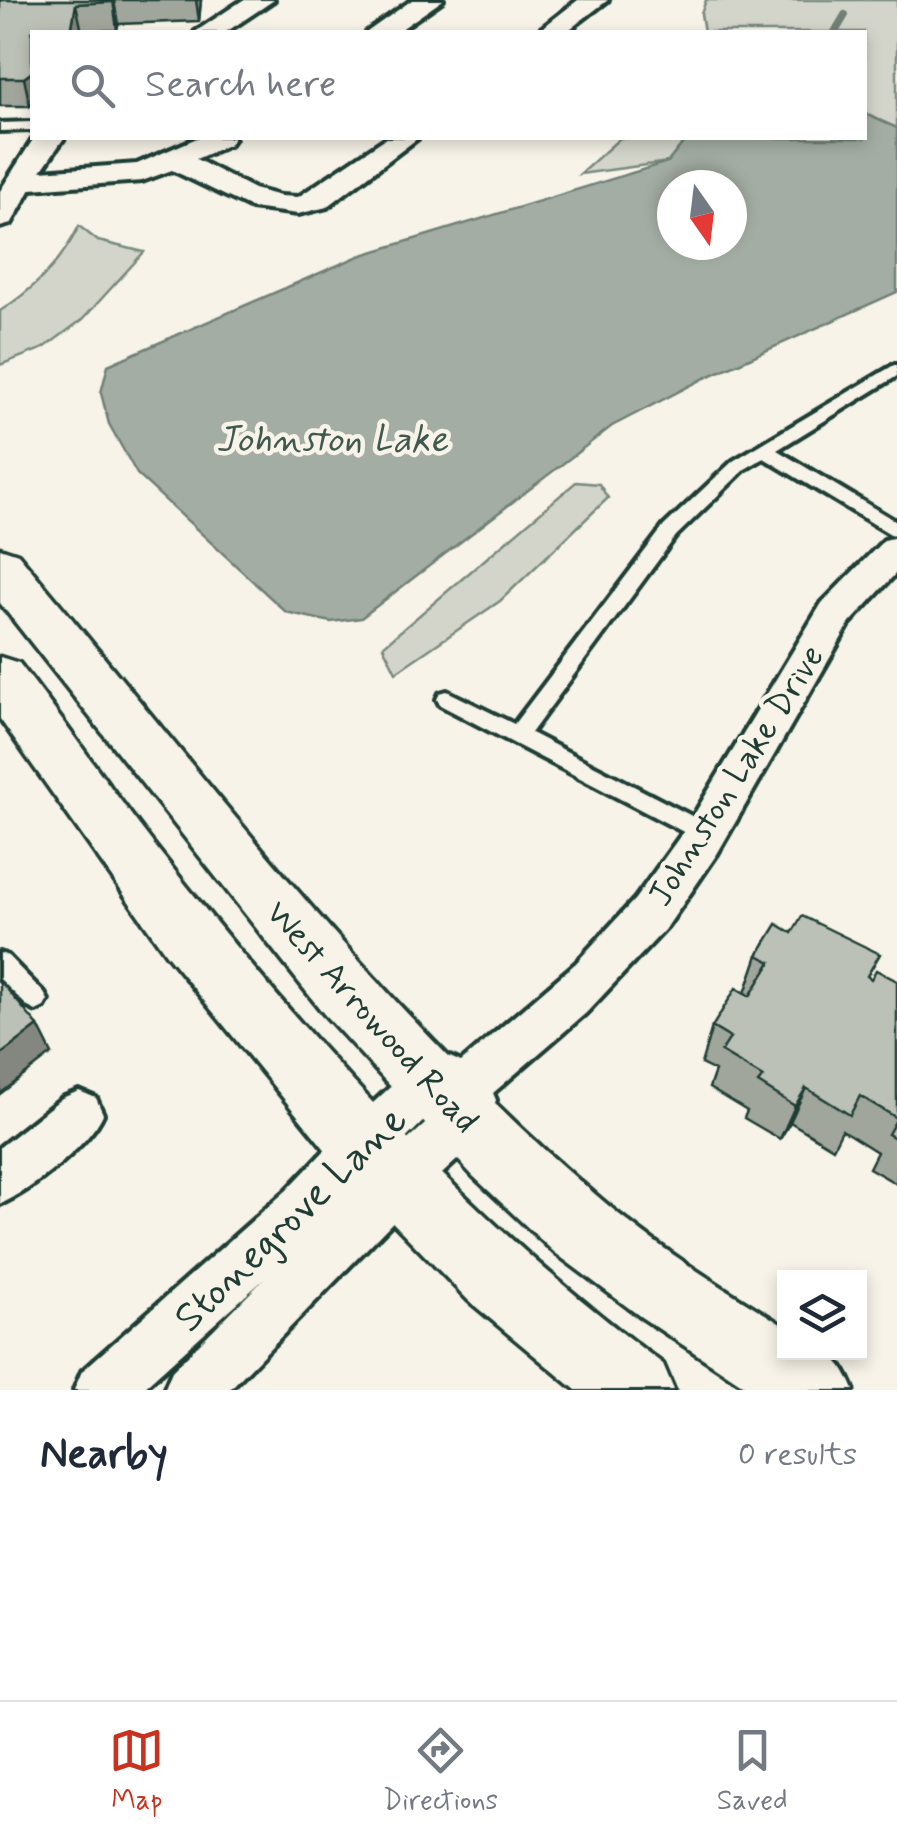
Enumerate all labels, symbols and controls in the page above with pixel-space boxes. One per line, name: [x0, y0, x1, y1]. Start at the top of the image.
search box: [30, 30, 867, 140]
icon: search: [65, 58, 120, 113]
text: Search here: [145, 61, 336, 110]
north arrow: [657, 170, 747, 260]
water label: Johnston Lake: [216, 416, 449, 465]
street label: Johnston Lake Drive: [638, 637, 836, 915]
street label: West Arrowood Road: [255, 891, 488, 1143]
street label: Stonegrove Lane: [163, 1094, 420, 1345]
map controls: [777, 1270, 867, 1360]
button: layers: [777, 1270, 867, 1360]
text: Nearby: [40, 1428, 168, 1483]
text: 0 results: [738, 1434, 857, 1476]
tab: Map: [109, 1723, 164, 1820]
tab: Directions: [383, 1723, 498, 1820]
tab: Saved: [717, 1723, 788, 1820]

